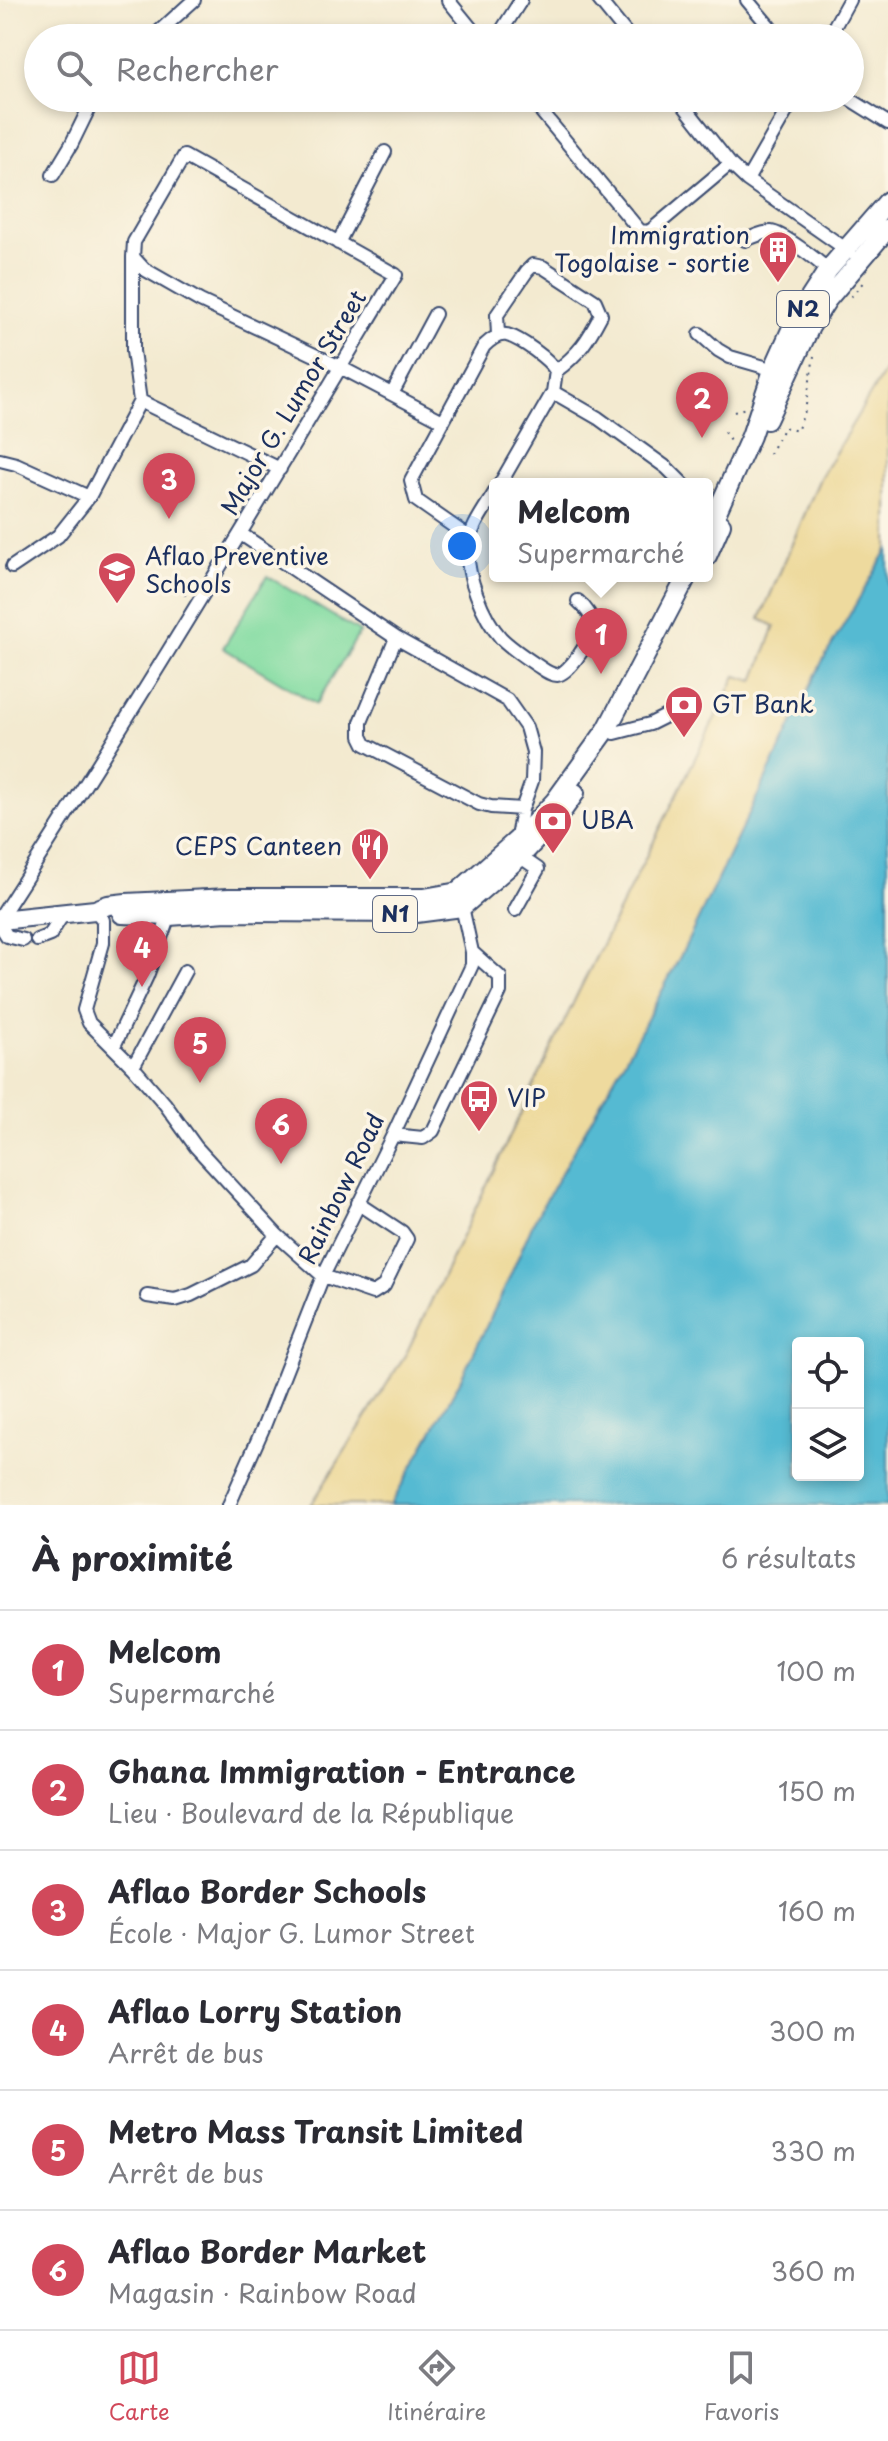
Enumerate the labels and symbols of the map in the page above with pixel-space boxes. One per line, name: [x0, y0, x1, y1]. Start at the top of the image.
place label: Immigration Togolaise - sortie: [554, 216, 750, 280]
building icon: Immigration Togolaise - sortie: [757, 229, 799, 284]
street label: Major G. Lumor Street: [211, 282, 374, 521]
road number: N2: [777, 291, 829, 327]
pin: 2: [676, 372, 728, 438]
pin: 3: [143, 453, 195, 519]
your location: [442, 526, 482, 566]
place label: Aflao Preventive Schools: [145, 537, 329, 601]
school or university icon: Aflao Preventive Schools: [96, 550, 138, 605]
pin: 1: [575, 608, 627, 674]
bank icon: GT Bank: [663, 684, 705, 739]
place label: GT Bank: [712, 685, 814, 721]
bank icon: UBA: [532, 800, 574, 855]
place label: UBA: [581, 801, 634, 837]
restaurant icon: CEPS Canteen: [349, 826, 391, 881]
place label: CEPS Canteen: [175, 827, 342, 863]
road number: N1: [373, 896, 417, 932]
pin: 4: [116, 921, 168, 987]
pin: 5: [174, 1017, 226, 1083]
bus stop icon: VIP: [458, 1078, 500, 1133]
place label: VIP: [507, 1079, 546, 1115]
pin: 6: [255, 1098, 307, 1164]
street label: Rainbow Road: [288, 1106, 392, 1270]

